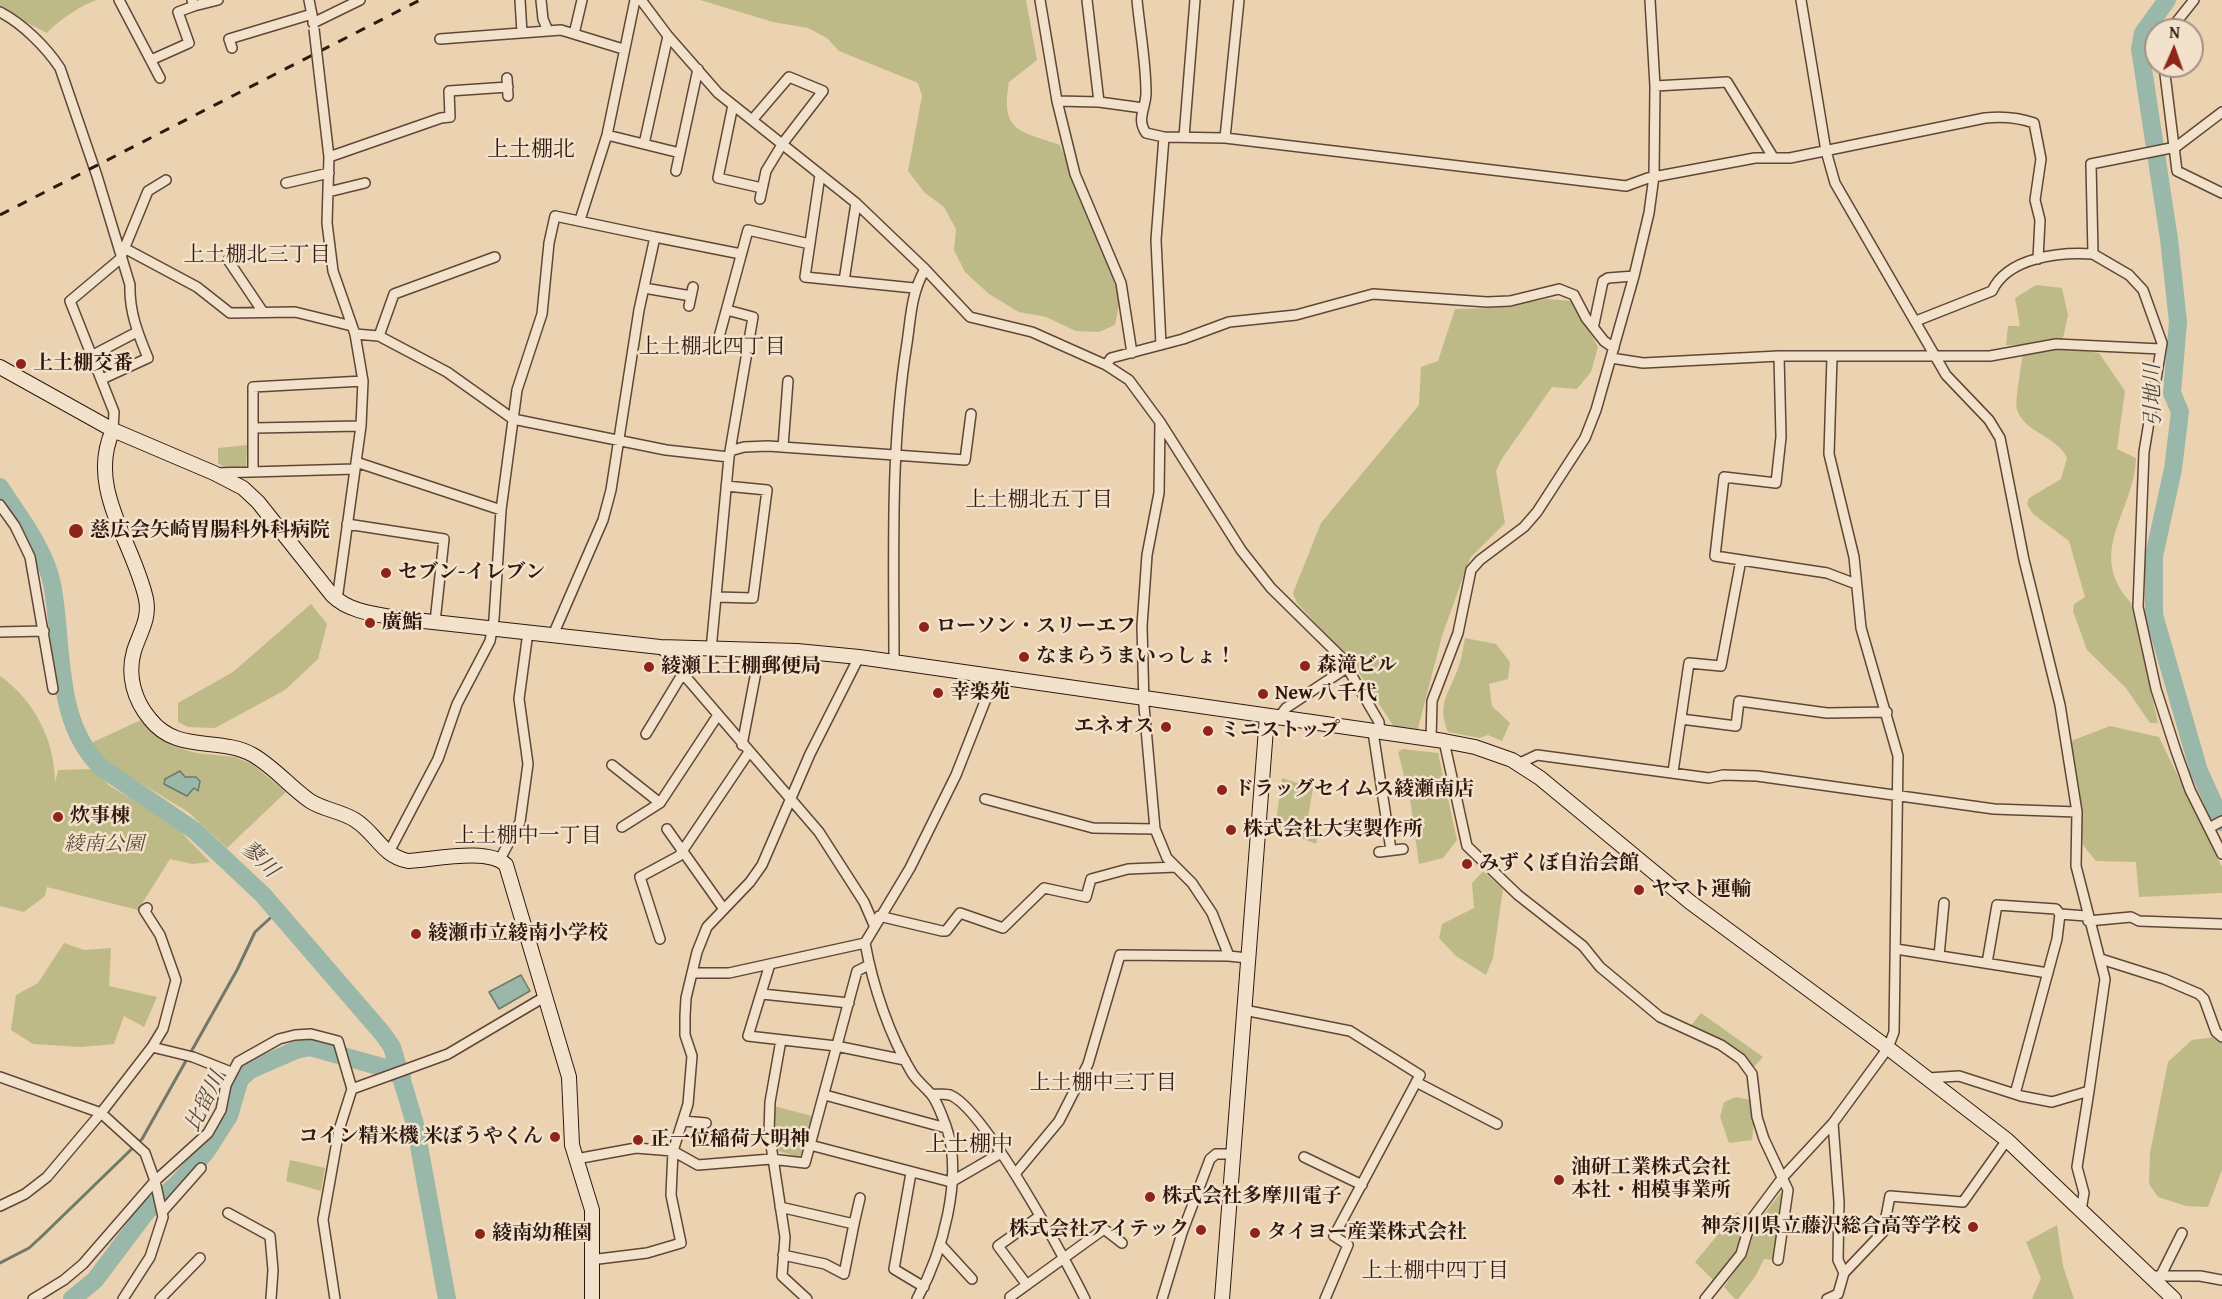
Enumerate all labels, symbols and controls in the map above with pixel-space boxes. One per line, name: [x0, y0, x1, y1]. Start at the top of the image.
north arrow: [2144, 18, 2204, 78]
text: N: [2169, 20, 2180, 44]
district label: 上土棚北: [487, 137, 575, 163]
district label: 上土棚北三丁目: [184, 243, 330, 269]
district label: 上土棚北四丁目: [639, 335, 785, 361]
place label: 上土棚交番: [33, 352, 133, 376]
marker: 上土棚交番: [14, 357, 28, 371]
water label: 引地川: [2141, 363, 2167, 427]
district label: 上土棚北五丁目: [966, 488, 1112, 514]
place label: 慈広会矢崎胃腸科外科病院: [90, 519, 330, 543]
marker: 慈広会矢崎胃腸科外科病院: [67, 522, 85, 540]
place label: セブン-イレブン: [398, 561, 545, 585]
marker: セブン-イレブン: [379, 566, 393, 580]
place label: 廣鮨: [382, 611, 422, 635]
place label: ローソン・スリーエフ: [936, 615, 1136, 639]
marker: 廣鮨: [363, 616, 377, 630]
marker: ローソン・スリーエフ: [917, 620, 931, 634]
place label: なまらうまいっしょ！: [1036, 645, 1236, 669]
marker: なまらうまいっしょ！: [1017, 650, 1031, 664]
place label: 森滝ビル: [1317, 654, 1397, 678]
place label: 綾瀬上土棚郵便局: [661, 655, 821, 679]
marker: 森滝ビル: [1298, 659, 1312, 673]
marker: 綾瀬上土棚郵便局: [642, 660, 656, 674]
place label: 幸楽苑: [950, 681, 1010, 705]
place label: New 八千代: [1275, 682, 1377, 706]
marker: 幸楽苑: [931, 686, 945, 700]
marker: New 八千代: [1256, 687, 1270, 701]
place label: エネオス: [1074, 715, 1154, 739]
place label: ミニストップ: [1220, 719, 1340, 743]
marker: エネオス: [1159, 720, 1173, 734]
marker: ミニストップ: [1201, 724, 1215, 738]
place label: ドラッグセイムス綾瀬南店: [1234, 778, 1474, 802]
marker: ドラッグセイムス綾瀬南店: [1215, 783, 1229, 797]
place label: 炊事棟: [70, 805, 130, 829]
marker: 炊事棟: [51, 810, 65, 824]
place label: 株式会社大実製作所: [1243, 818, 1423, 842]
marker: 株式会社大実製作所: [1224, 823, 1238, 837]
district label: 上土棚中一丁目: [455, 824, 601, 850]
park label: 綾南公園: [64, 833, 144, 857]
water label: 蓼川: [235, 836, 283, 884]
place label: みずくぼ自治会館: [1479, 852, 1639, 876]
marker: みずくぼ自治会館: [1460, 857, 1474, 871]
place label: ヤマト運輸: [1651, 878, 1751, 902]
marker: ヤマト運輸: [1632, 883, 1646, 897]
place label: 綾瀬市立綾南小学校: [428, 922, 608, 946]
marker: 綾瀬市立綾南小学校: [409, 927, 423, 941]
water label: 比留川: [181, 1068, 231, 1136]
district label: 上土棚中三丁目: [1030, 1071, 1176, 1097]
place label: コイン精米機 米ぼうやくん: [299, 1125, 543, 1149]
place label: 正一位稲荷大明神: [650, 1128, 810, 1152]
marker: コイン精米機 米ぼうやくん: [548, 1130, 562, 1144]
district label: 上土棚中: [925, 1132, 1013, 1158]
marker: 正一位稲荷大明神: [631, 1133, 645, 1147]
place label: 油研工業株式会社 本社・相模事業所: [1571, 1156, 1731, 1203]
marker: 油研工業株式会社 本社・相模事業所: [1552, 1173, 1566, 1187]
place label: 株式会社多摩川電子: [1162, 1185, 1342, 1209]
marker: 株式会社多摩川電子: [1143, 1190, 1157, 1204]
place label: 神奈川県立藤沢総合高等学校: [1701, 1215, 1961, 1239]
place label: 株式会社アイテック: [1009, 1218, 1189, 1242]
marker: 神奈川県立藤沢総合高等学校: [1966, 1220, 1980, 1234]
place label: タイヨー産業株式会社: [1267, 1221, 1467, 1245]
place label: 綾南幼稚園: [492, 1222, 592, 1246]
marker: 株式会社アイテック: [1194, 1223, 1208, 1237]
marker: タイヨー産業株式会社: [1248, 1226, 1262, 1240]
marker: 綾南幼稚園: [473, 1227, 487, 1241]
district label: 上土棚中四丁目: [1362, 1259, 1508, 1285]

